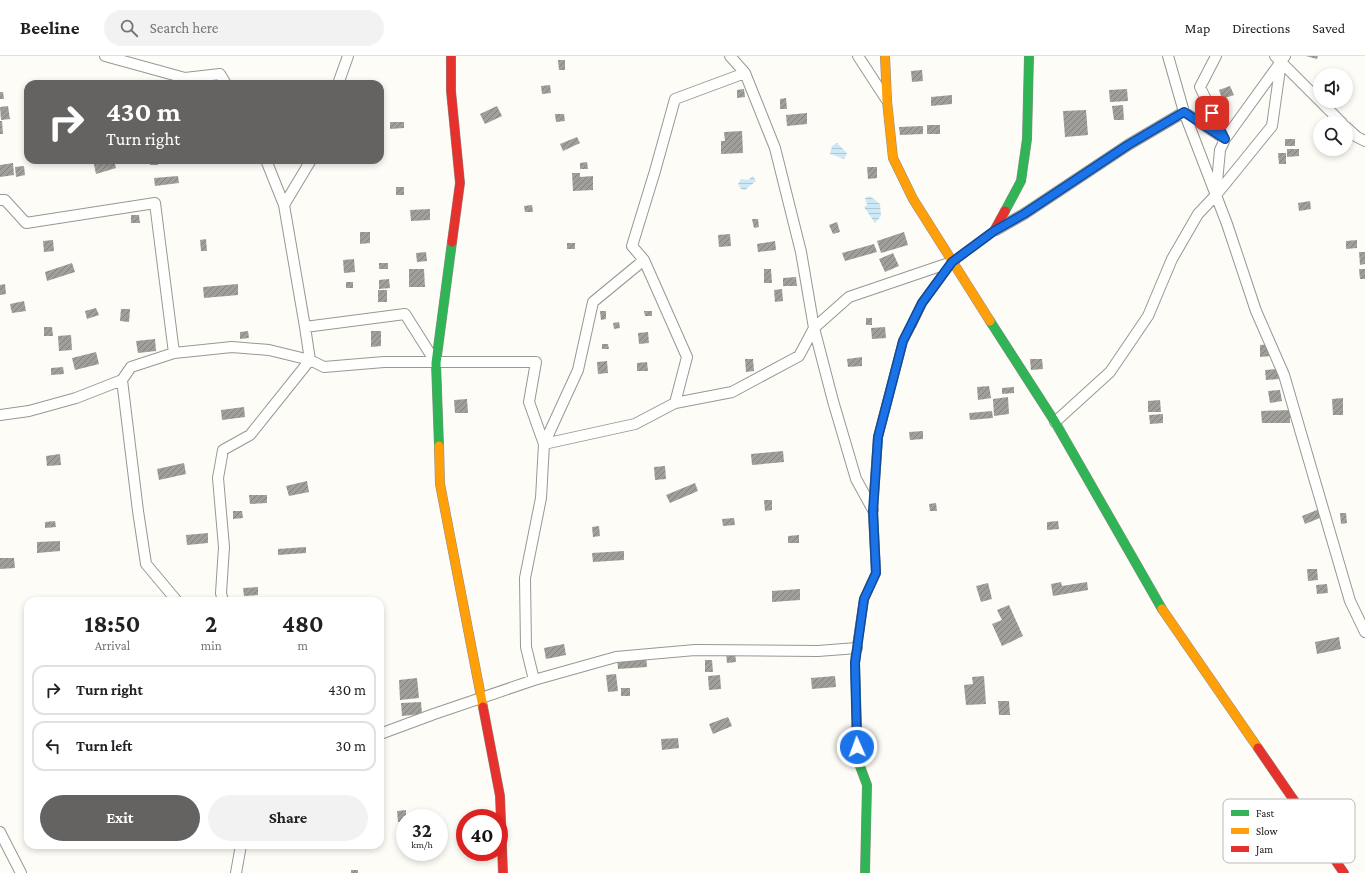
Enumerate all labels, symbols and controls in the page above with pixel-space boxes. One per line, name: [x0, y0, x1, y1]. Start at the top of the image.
search box: [104, 10, 384, 46]
text: Beeline: [20, 17, 80, 38]
icon: search: [118, 17, 140, 39]
text: Search here: [150, 20, 218, 36]
text: Map: [1185, 20, 1210, 36]
text: Directions: [1232, 20, 1290, 36]
text: Saved: [1312, 20, 1345, 36]
map controls: [1313, 68, 1353, 156]
button: sound: [1313, 68, 1353, 108]
icon: right: [40, 96, 92, 148]
text: 430 m: [106, 96, 181, 127]
pin: [1195, 96, 1229, 130]
icon: arrive: [1201, 102, 1223, 124]
button: search: [1313, 116, 1353, 156]
text: Turn right: [106, 129, 180, 149]
text: 18:50: [84, 610, 140, 637]
text: 2: [205, 610, 217, 637]
text: 480: [282, 610, 324, 637]
text: Arrival: [95, 638, 130, 653]
text: min: [201, 638, 222, 653]
text: m: [298, 638, 308, 653]
icon: right: [42, 679, 64, 701]
text: Turn right: [76, 682, 143, 698]
text: 430 m: [328, 682, 366, 698]
position arrow: [836, 726, 878, 768]
icon: left: [42, 735, 64, 757]
text: Turn left: [76, 738, 132, 754]
text: 30 m: [336, 738, 366, 754]
button: Exit: [40, 795, 200, 841]
button: Share: [208, 795, 368, 841]
legend: [1223, 799, 1355, 863]
text: Fast: [1256, 807, 1275, 819]
speed limit sign: 40: [456, 809, 508, 861]
text: 32: [412, 819, 432, 841]
text: Slow: [1256, 825, 1278, 837]
text: km/h: [411, 839, 433, 850]
text: Jam: [1255, 843, 1273, 856]

